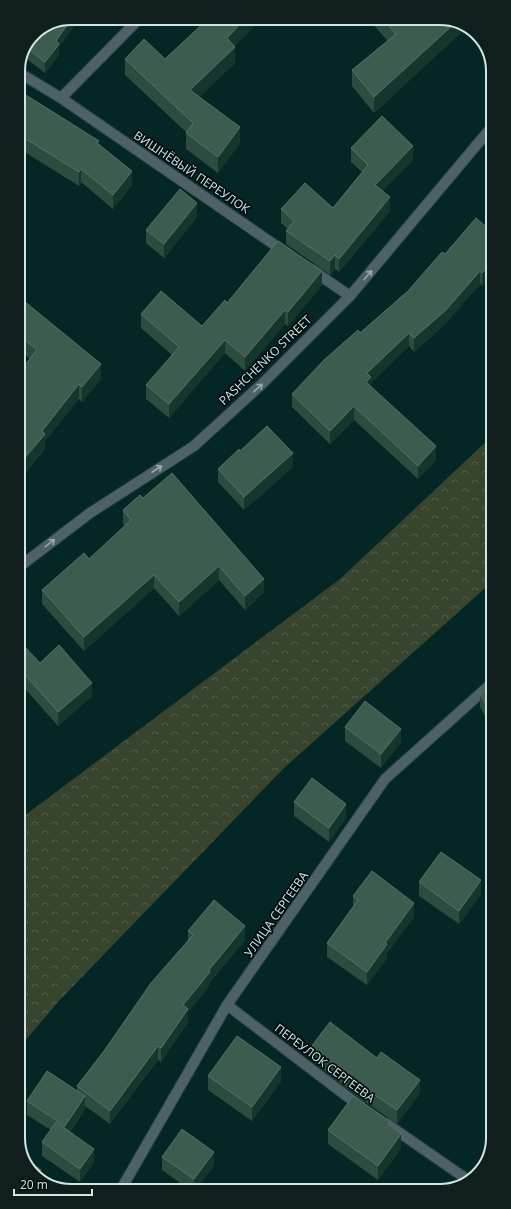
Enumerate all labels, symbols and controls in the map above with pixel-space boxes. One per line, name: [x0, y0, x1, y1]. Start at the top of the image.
street label: ВИШНЁВЫЙ ПЕРЕУЛОК: [131, 127, 254, 218]
one-way arrow: [363, 269, 372, 280]
street label: PASHCHENKO STREET: [215, 311, 315, 409]
one-way arrow: [252, 383, 263, 392]
one-way arrow: [151, 465, 163, 473]
one-way arrow: [45, 539, 56, 548]
street label: УЛИЦА СЕРГЕЕВА: [240, 867, 312, 960]
street label: ПЕРЕУЛОК СЕРГЕЕВА: [271, 1020, 379, 1107]
scale bar: [14, 1171, 92, 1197]
text: 20 m: [20, 1176, 48, 1193]

